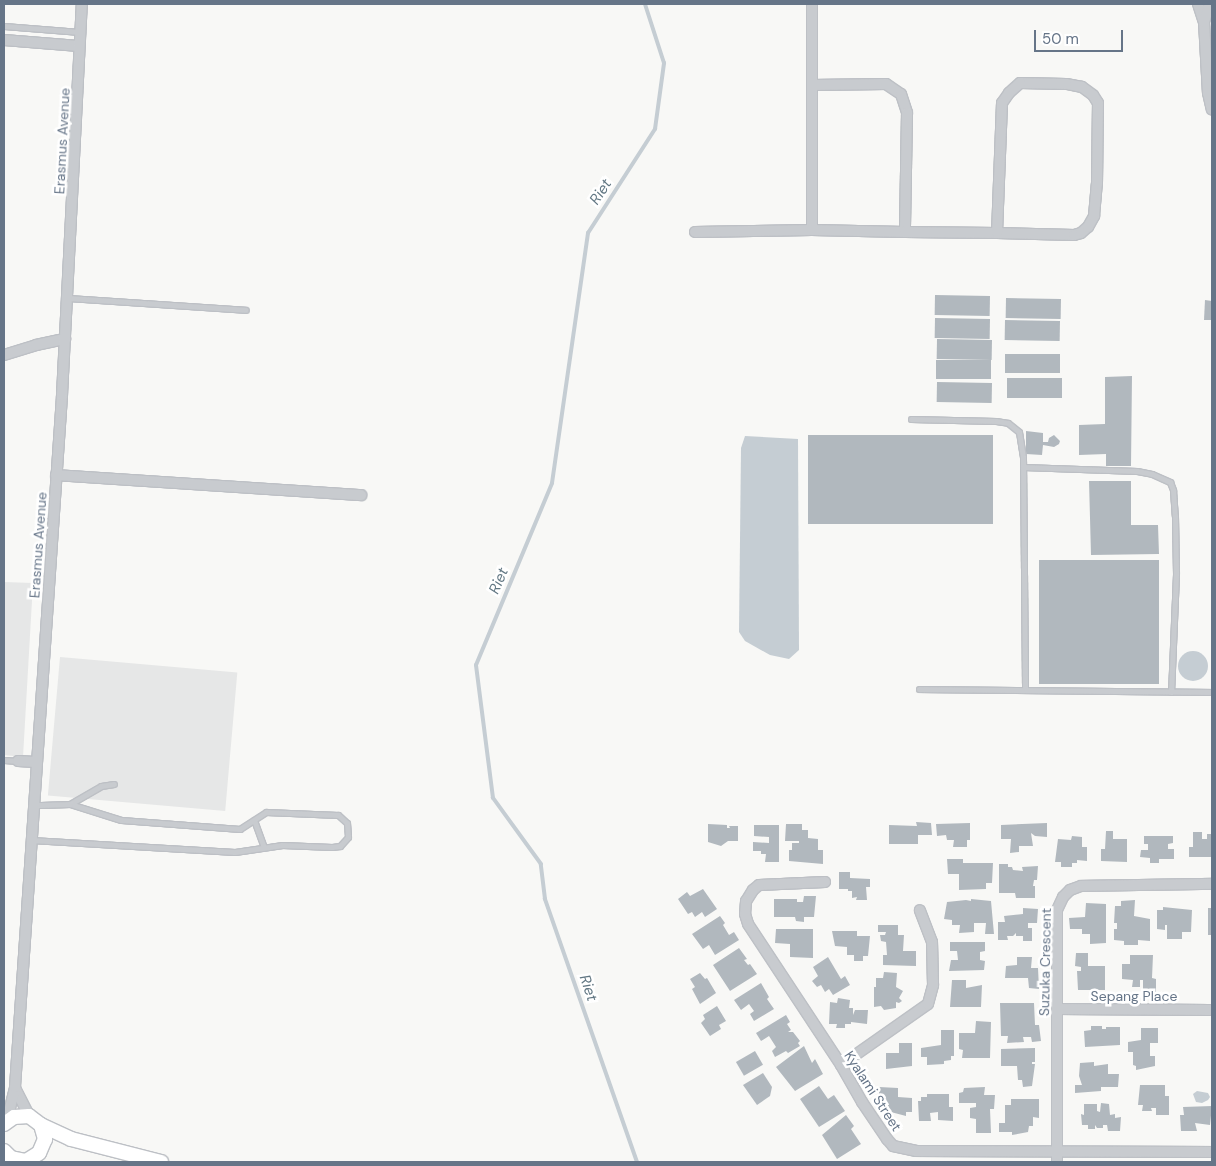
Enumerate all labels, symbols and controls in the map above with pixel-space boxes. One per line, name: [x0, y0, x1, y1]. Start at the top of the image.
scale bar: [1036, 20, 1125, 52]
text: 50 m: [1042, 29, 1079, 49]
street label: Erasmus Avenue: [51, 87, 73, 195]
water label: Riet: [586, 176, 616, 208]
street label: Erasmus Avenue: [26, 491, 50, 599]
water label: Riet: [485, 565, 513, 597]
street label: Suzuka Crescent: [1036, 908, 1054, 1016]
water label: Riet: [575, 972, 601, 1004]
street label: Sepang Place: [1091, 988, 1177, 1004]
street label: Kyalami Street: [841, 1048, 905, 1134]

